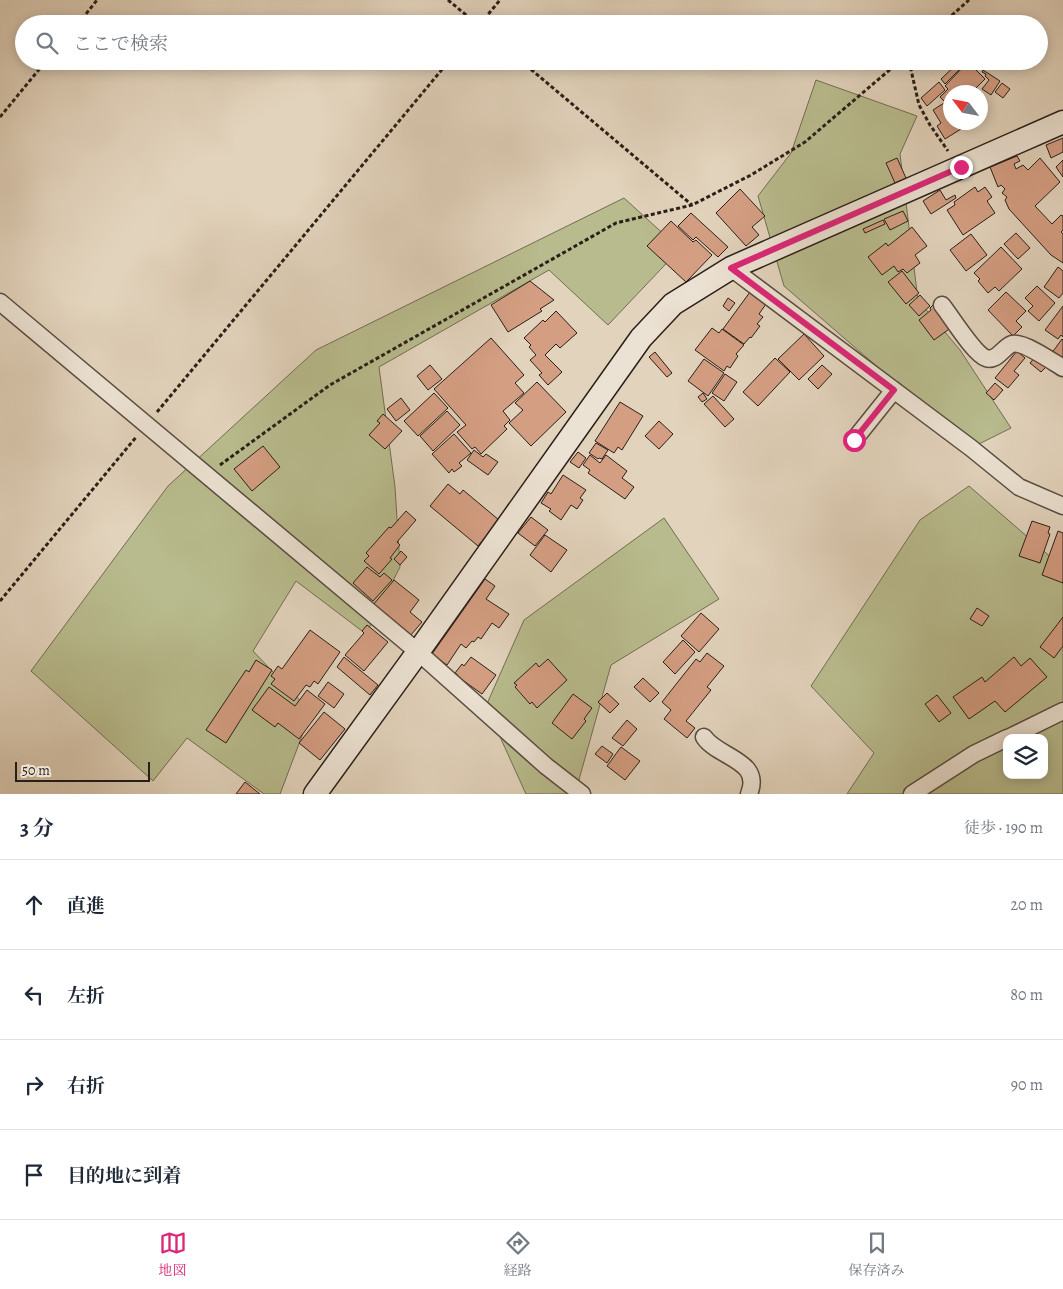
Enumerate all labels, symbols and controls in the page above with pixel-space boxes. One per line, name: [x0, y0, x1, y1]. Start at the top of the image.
search box: [15, 15, 1048, 70]
icon: search: [33, 29, 61, 57]
text: ここで検索: [73, 31, 168, 57]
north arrow: [943, 85, 988, 130]
route end: [950, 156, 973, 179]
route start: [843, 429, 866, 452]
map controls: [1003, 734, 1048, 779]
button: layers: [1003, 734, 1048, 779]
scale bar: [15, 759, 150, 782]
text: 50 m: [22, 761, 50, 780]
text: 3 分: [20, 814, 54, 842]
text: 徒歩 · 190 m: [964, 817, 1043, 839]
icon: ahead: [20, 891, 48, 919]
text: 直進: [67, 893, 105, 919]
text: 20 m: [1010, 894, 1043, 916]
icon: left: [20, 981, 48, 1009]
text: 左折: [67, 983, 105, 1009]
text: 80 m: [1010, 984, 1043, 1006]
icon: right: [20, 1071, 48, 1099]
text: 右折: [67, 1073, 105, 1099]
text: 90 m: [1011, 1074, 1043, 1096]
icon: arrive: [20, 1161, 48, 1189]
text: 目的地に到着: [67, 1163, 181, 1189]
tab: 地図: [159, 1229, 187, 1280]
tab: 経路: [504, 1229, 532, 1280]
tab: 保存済み: [849, 1229, 905, 1280]

